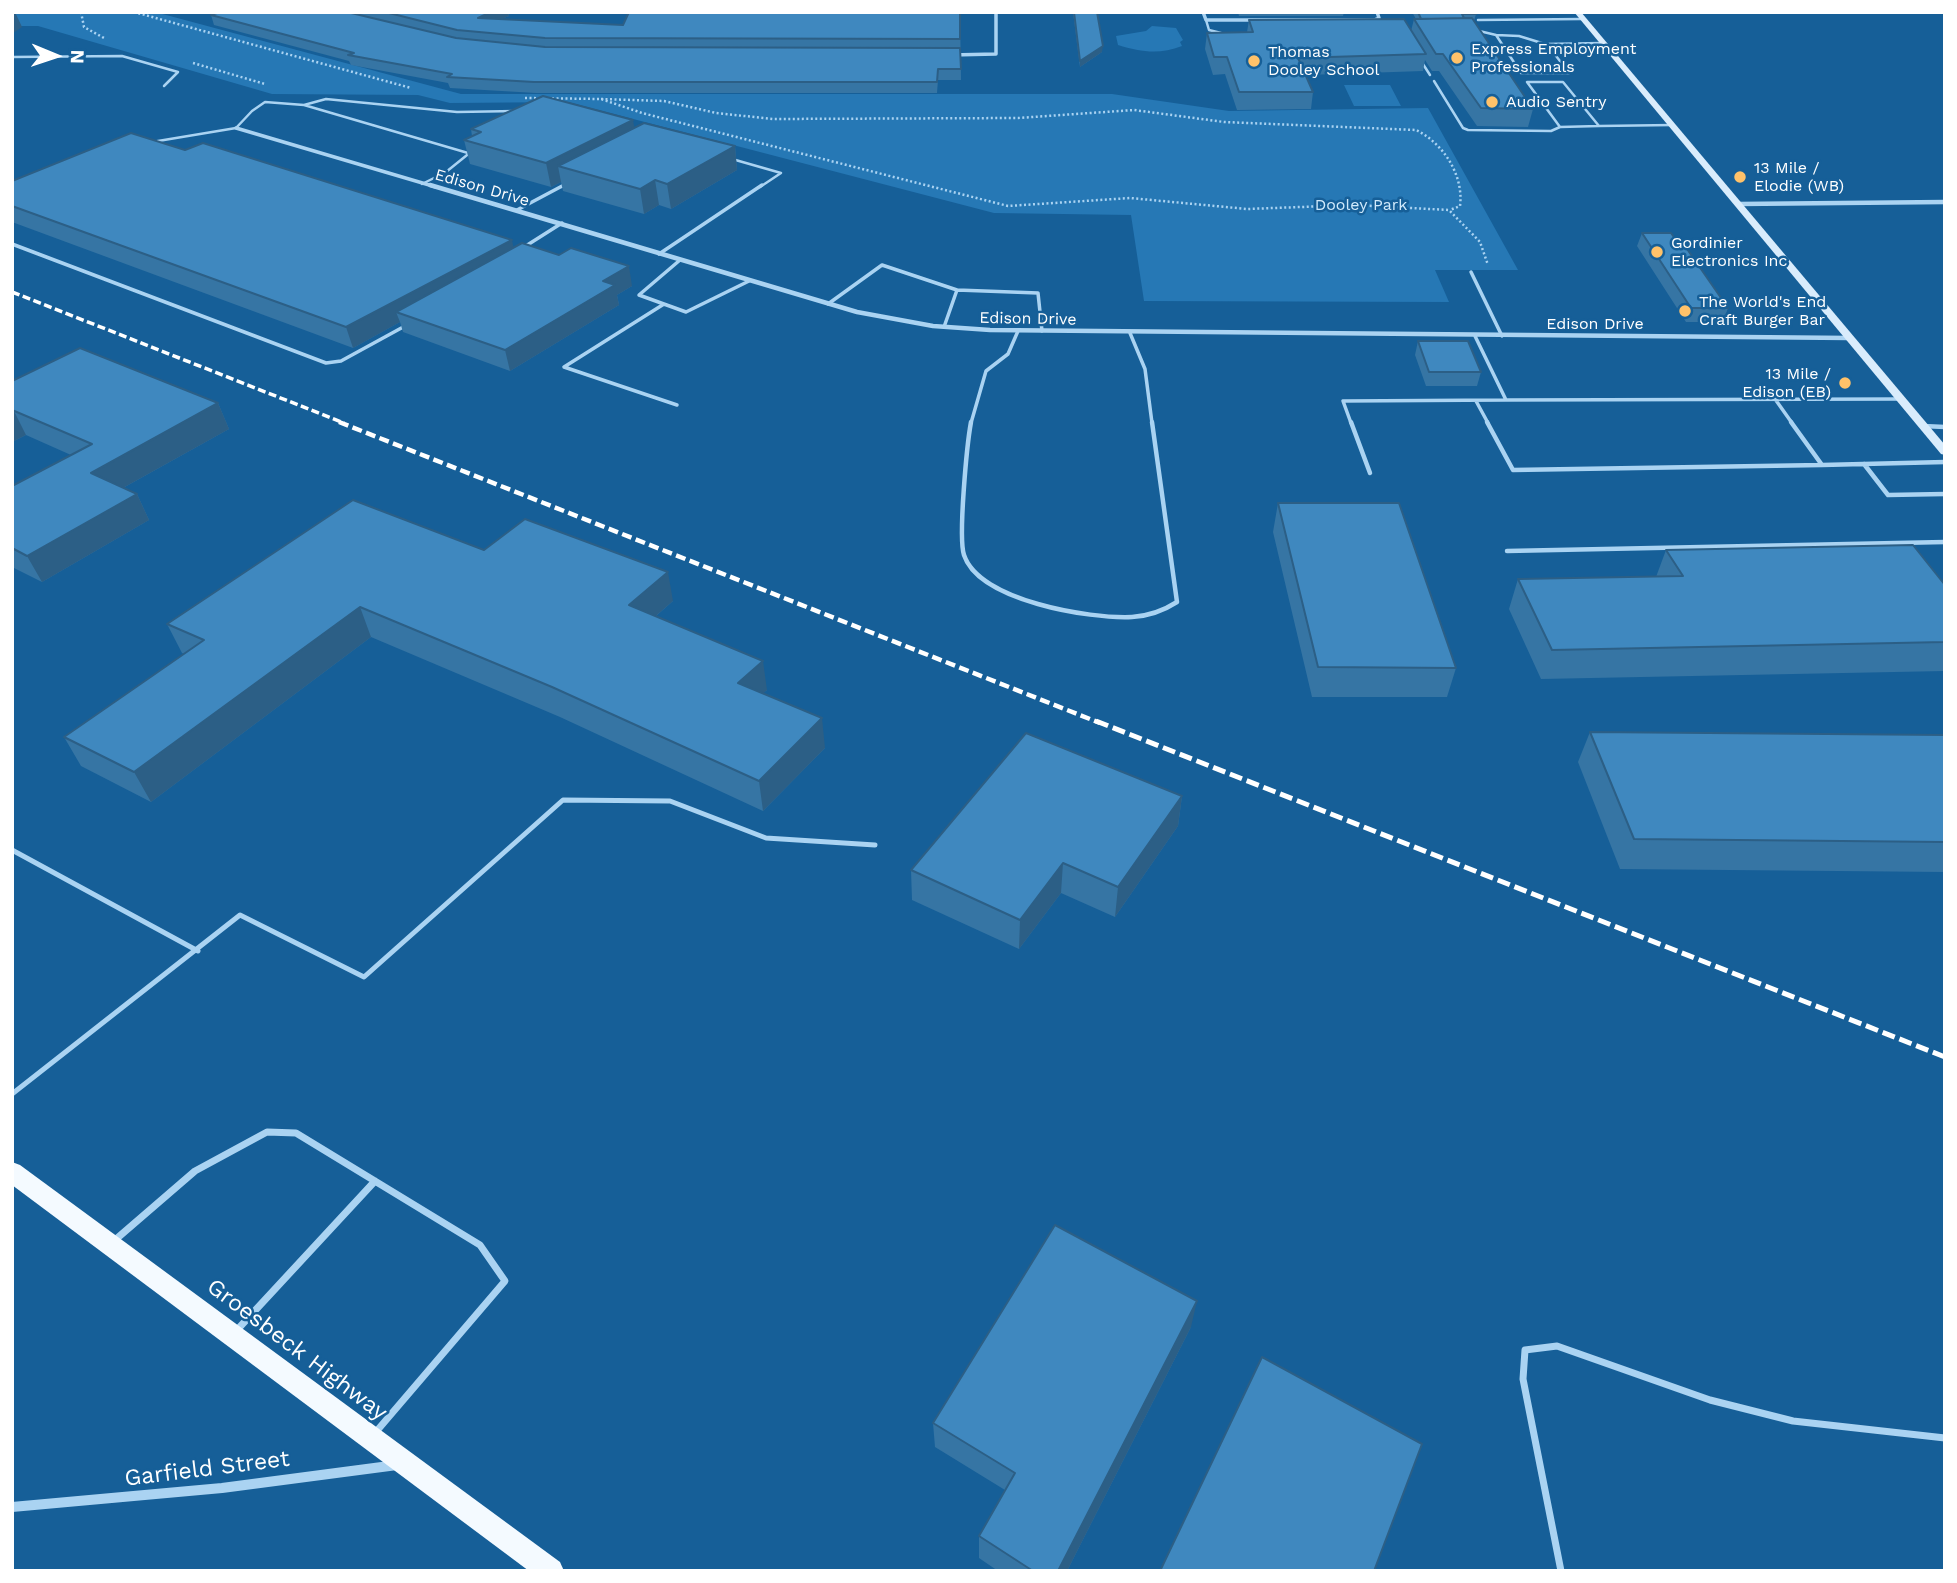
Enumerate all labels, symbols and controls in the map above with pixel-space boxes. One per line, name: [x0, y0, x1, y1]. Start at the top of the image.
north arrow: [21, 21, 91, 91]
place label: Express Employment Professionals: [1471, 39, 1637, 77]
place label: Thomas Dooley School: [1268, 42, 1379, 80]
text: N: [66, 49, 89, 64]
marker: Express Employment Professionals: [1449, 50, 1465, 66]
marker: Thomas Dooley School: [1246, 53, 1262, 69]
place label: Audio Sentry: [1506, 92, 1606, 112]
marker: Audio Sentry: [1484, 94, 1500, 110]
place label: 13 Mile / Elodie (WB): [1754, 158, 1844, 196]
street label: Edison Drive: [433, 165, 531, 211]
marker: 13 Mile / Elodie (WB): [1732, 169, 1748, 185]
park label: Dooley Park: [1315, 195, 1407, 215]
place label: Gordinier Electronics Inc: [1671, 233, 1787, 271]
marker: Gordinier Electronics Inc: [1649, 244, 1665, 260]
place label: The World's End Craft Burger Bar: [1699, 292, 1826, 330]
marker: The World's End Craft Burger Bar: [1677, 303, 1693, 319]
street label: Edison Drive: [979, 309, 1077, 329]
street label: Edison Drive: [1546, 314, 1644, 334]
place label: 13 Mile / Edison (EB): [1742, 364, 1831, 402]
marker: 13 Mile / Edison (EB): [1837, 375, 1853, 391]
street label: Groesbeck Highway: [201, 1273, 393, 1427]
street label: Garfield Street: [123, 1445, 291, 1493]

